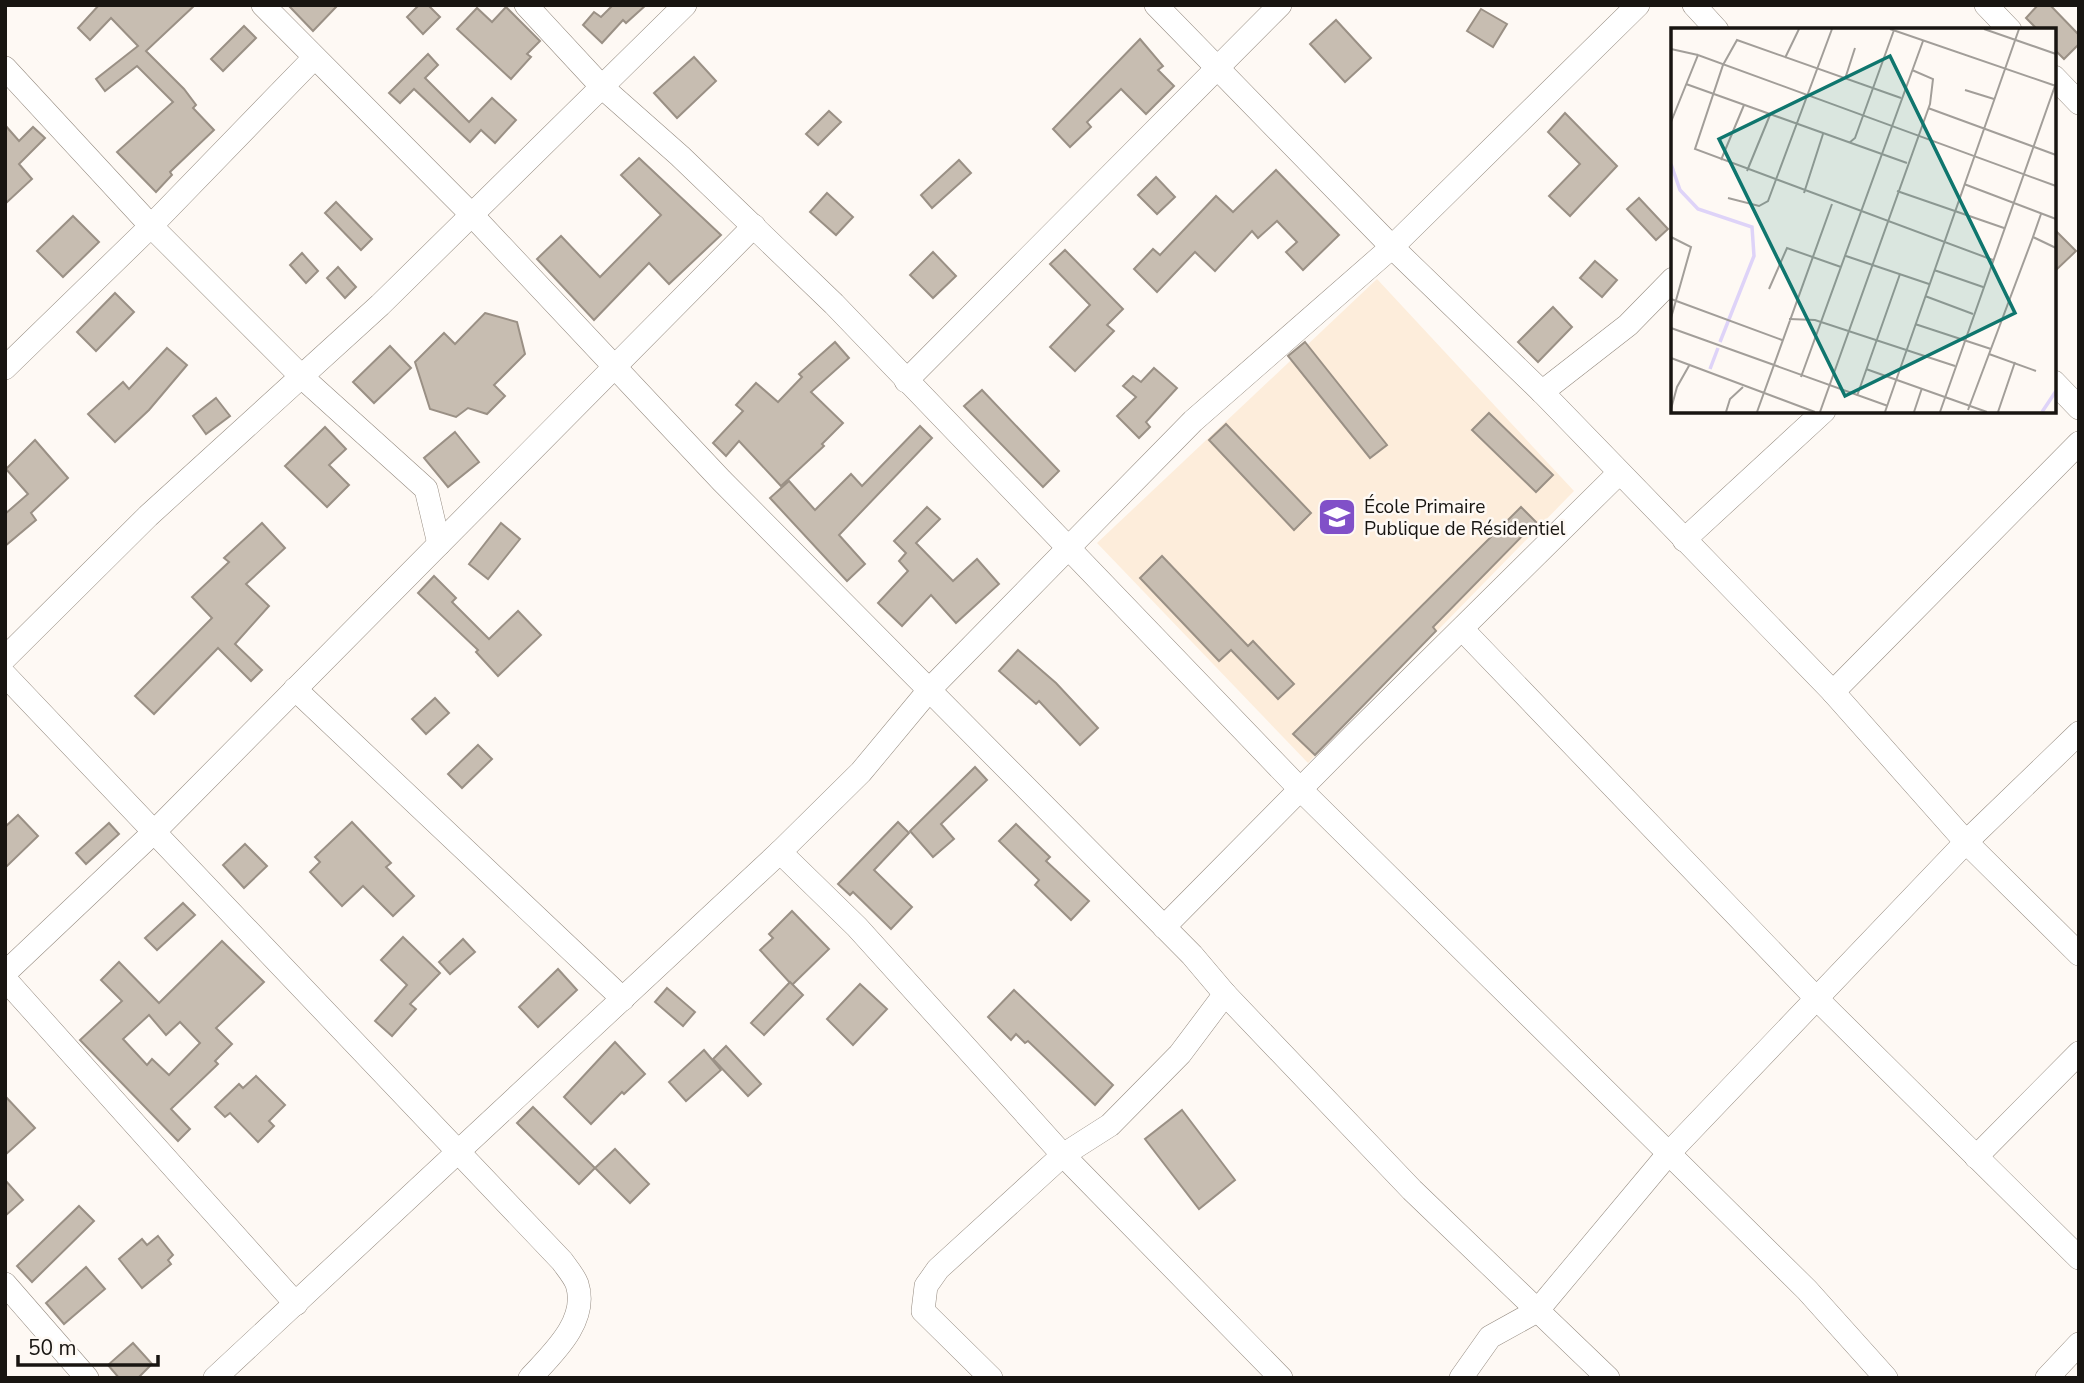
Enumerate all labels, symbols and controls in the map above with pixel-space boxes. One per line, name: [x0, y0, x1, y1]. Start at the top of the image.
inset map: [1671, 28, 2056, 413]
place label: École Primaire Publique de Résidentiel: [1364, 494, 1566, 542]
school or university icon: École Primaire Publique de Résidentiel: [1316, 496, 1358, 538]
scale bar: [18, 1324, 158, 1368]
text: 50 m: [28, 1334, 77, 1362]

